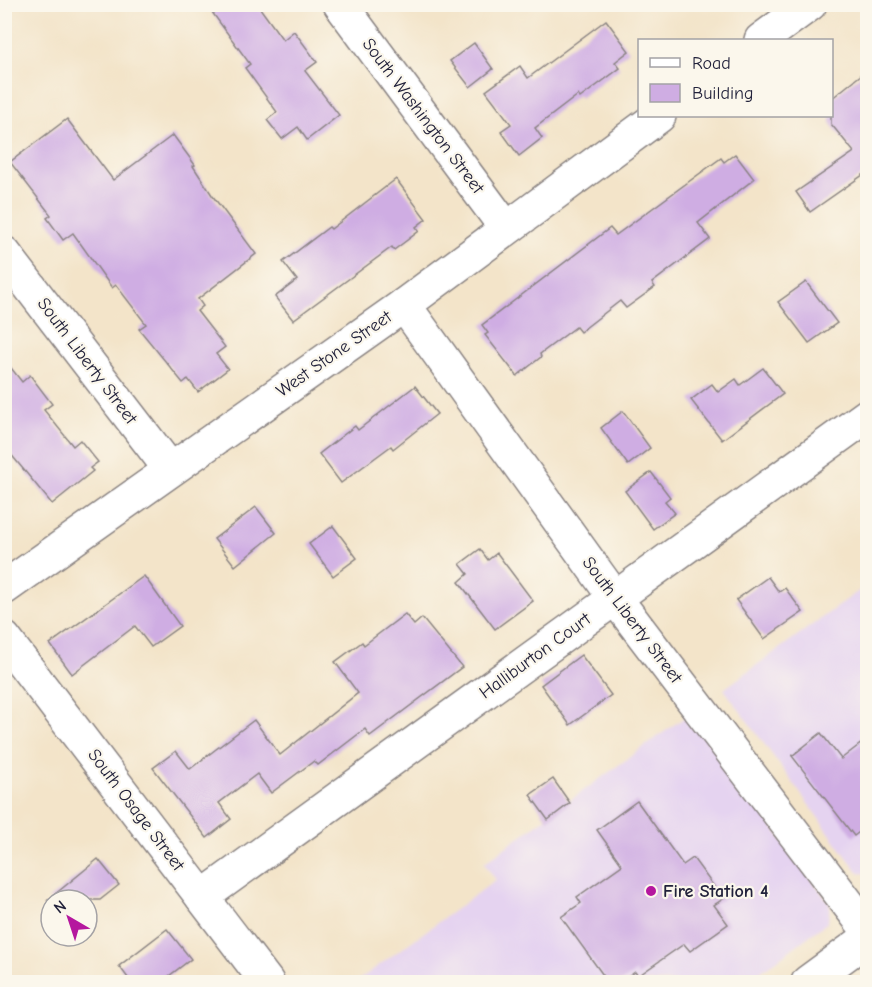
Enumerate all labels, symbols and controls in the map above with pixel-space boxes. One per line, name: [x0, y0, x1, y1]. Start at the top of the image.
street label: South Washington Street: [358, 34, 489, 198]
legend: [638, 39, 833, 117]
text: Road: [692, 53, 731, 74]
text: Building: [692, 83, 754, 104]
street label: South Liberty Street: [33, 294, 142, 429]
street label: West Stone Street: [272, 306, 396, 402]
street label: South Liberty Street: [578, 553, 687, 688]
street label: Halliburton Court: [475, 608, 595, 703]
street label: South Osage Street: [83, 745, 189, 876]
place label: Fire Station 4: [663, 881, 768, 902]
marker: Fire Station 4: [644, 884, 658, 898]
north arrow: [39, 888, 99, 948]
text: N: [50, 897, 70, 917]

